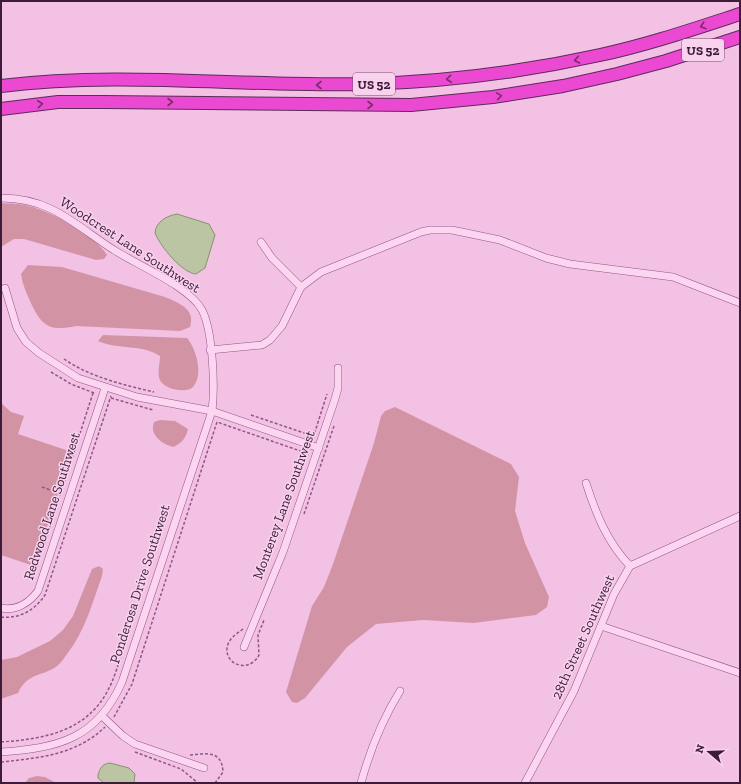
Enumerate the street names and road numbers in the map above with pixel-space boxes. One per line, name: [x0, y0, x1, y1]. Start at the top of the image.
road number: US 52: [682, 39, 724, 61]
road number: US 52: [353, 73, 395, 95]
street label: Woodcrest Lane Southwest: [57, 193, 204, 297]
street label: Monterey Lane Southwest: [249, 428, 319, 582]
street label: Redwood Lane Southwest: [20, 429, 84, 582]
street label: Ponderosa Drive Southwest: [106, 502, 174, 666]
street label: 28th Street Southwest: [548, 571, 618, 702]

